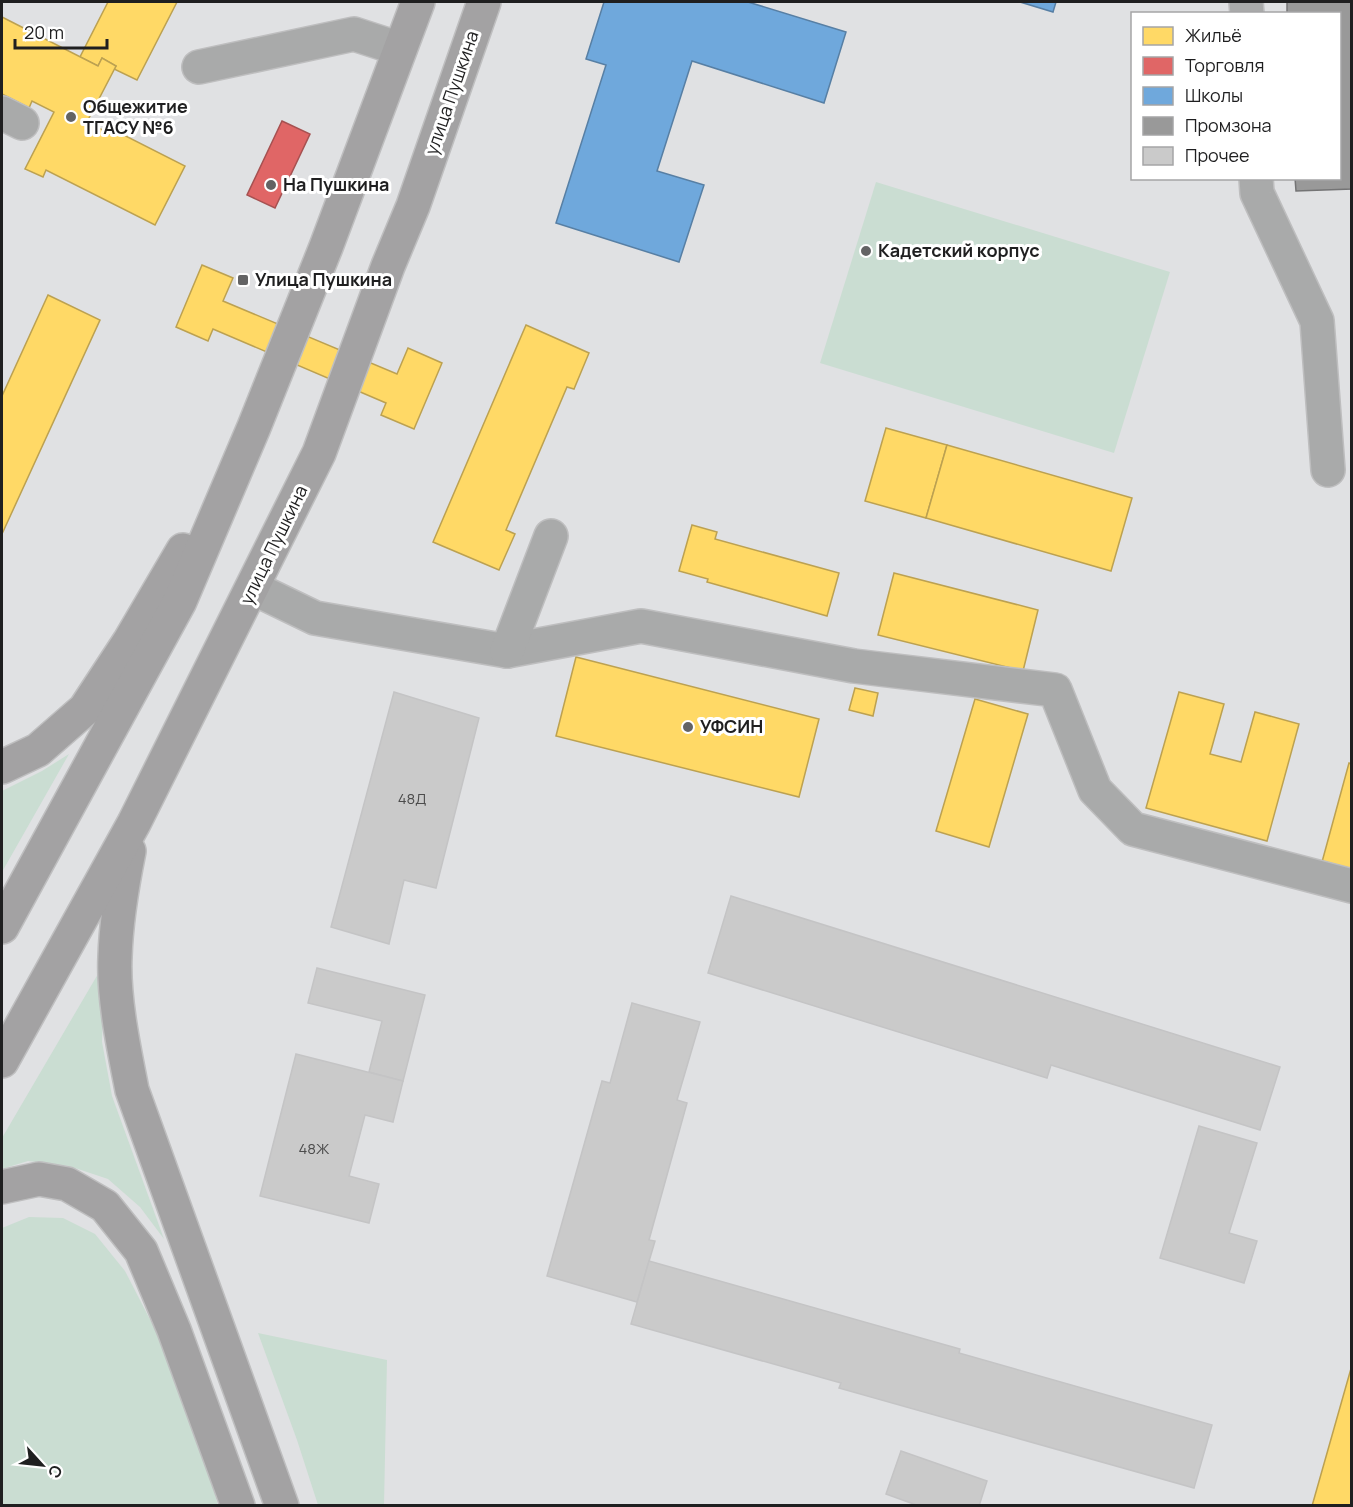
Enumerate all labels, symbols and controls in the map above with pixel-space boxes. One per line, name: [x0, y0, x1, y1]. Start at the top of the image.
scale bar: [15, 12, 106, 50]
legend: [1131, 12, 1341, 180]
text: 20 m: [24, 20, 64, 44]
text: Жильё: [1185, 23, 1242, 47]
street label: улица Пушкина: [419, 27, 484, 158]
text: Торговля: [1185, 53, 1264, 77]
text: Школы: [1185, 83, 1243, 107]
place label: Общежитие ТГАСУ №6: [83, 94, 188, 139]
marker: Общежитие ТГАСУ №6: [64, 110, 78, 124]
text: Промзона: [1185, 113, 1272, 137]
text: Прочее: [1185, 143, 1250, 167]
place label: На Пушкина: [283, 172, 389, 196]
marker: На Пушкина: [264, 178, 278, 192]
place label: Кадетский корпус: [878, 238, 1040, 262]
marker: Кадетский корпус: [859, 244, 873, 258]
place label: Улица Пушкина: [255, 267, 392, 291]
marker: Улица Пушкина: [236, 273, 250, 287]
street label: улица Пушкина: [234, 481, 312, 608]
place label: УФСИН: [700, 714, 763, 738]
marker: УФСИН: [681, 720, 695, 734]
house number: 48Д: [398, 788, 426, 809]
house number: 48Ж: [299, 1138, 330, 1159]
north arrow: [12, 1435, 72, 1495]
text: С: [43, 1462, 68, 1482]

